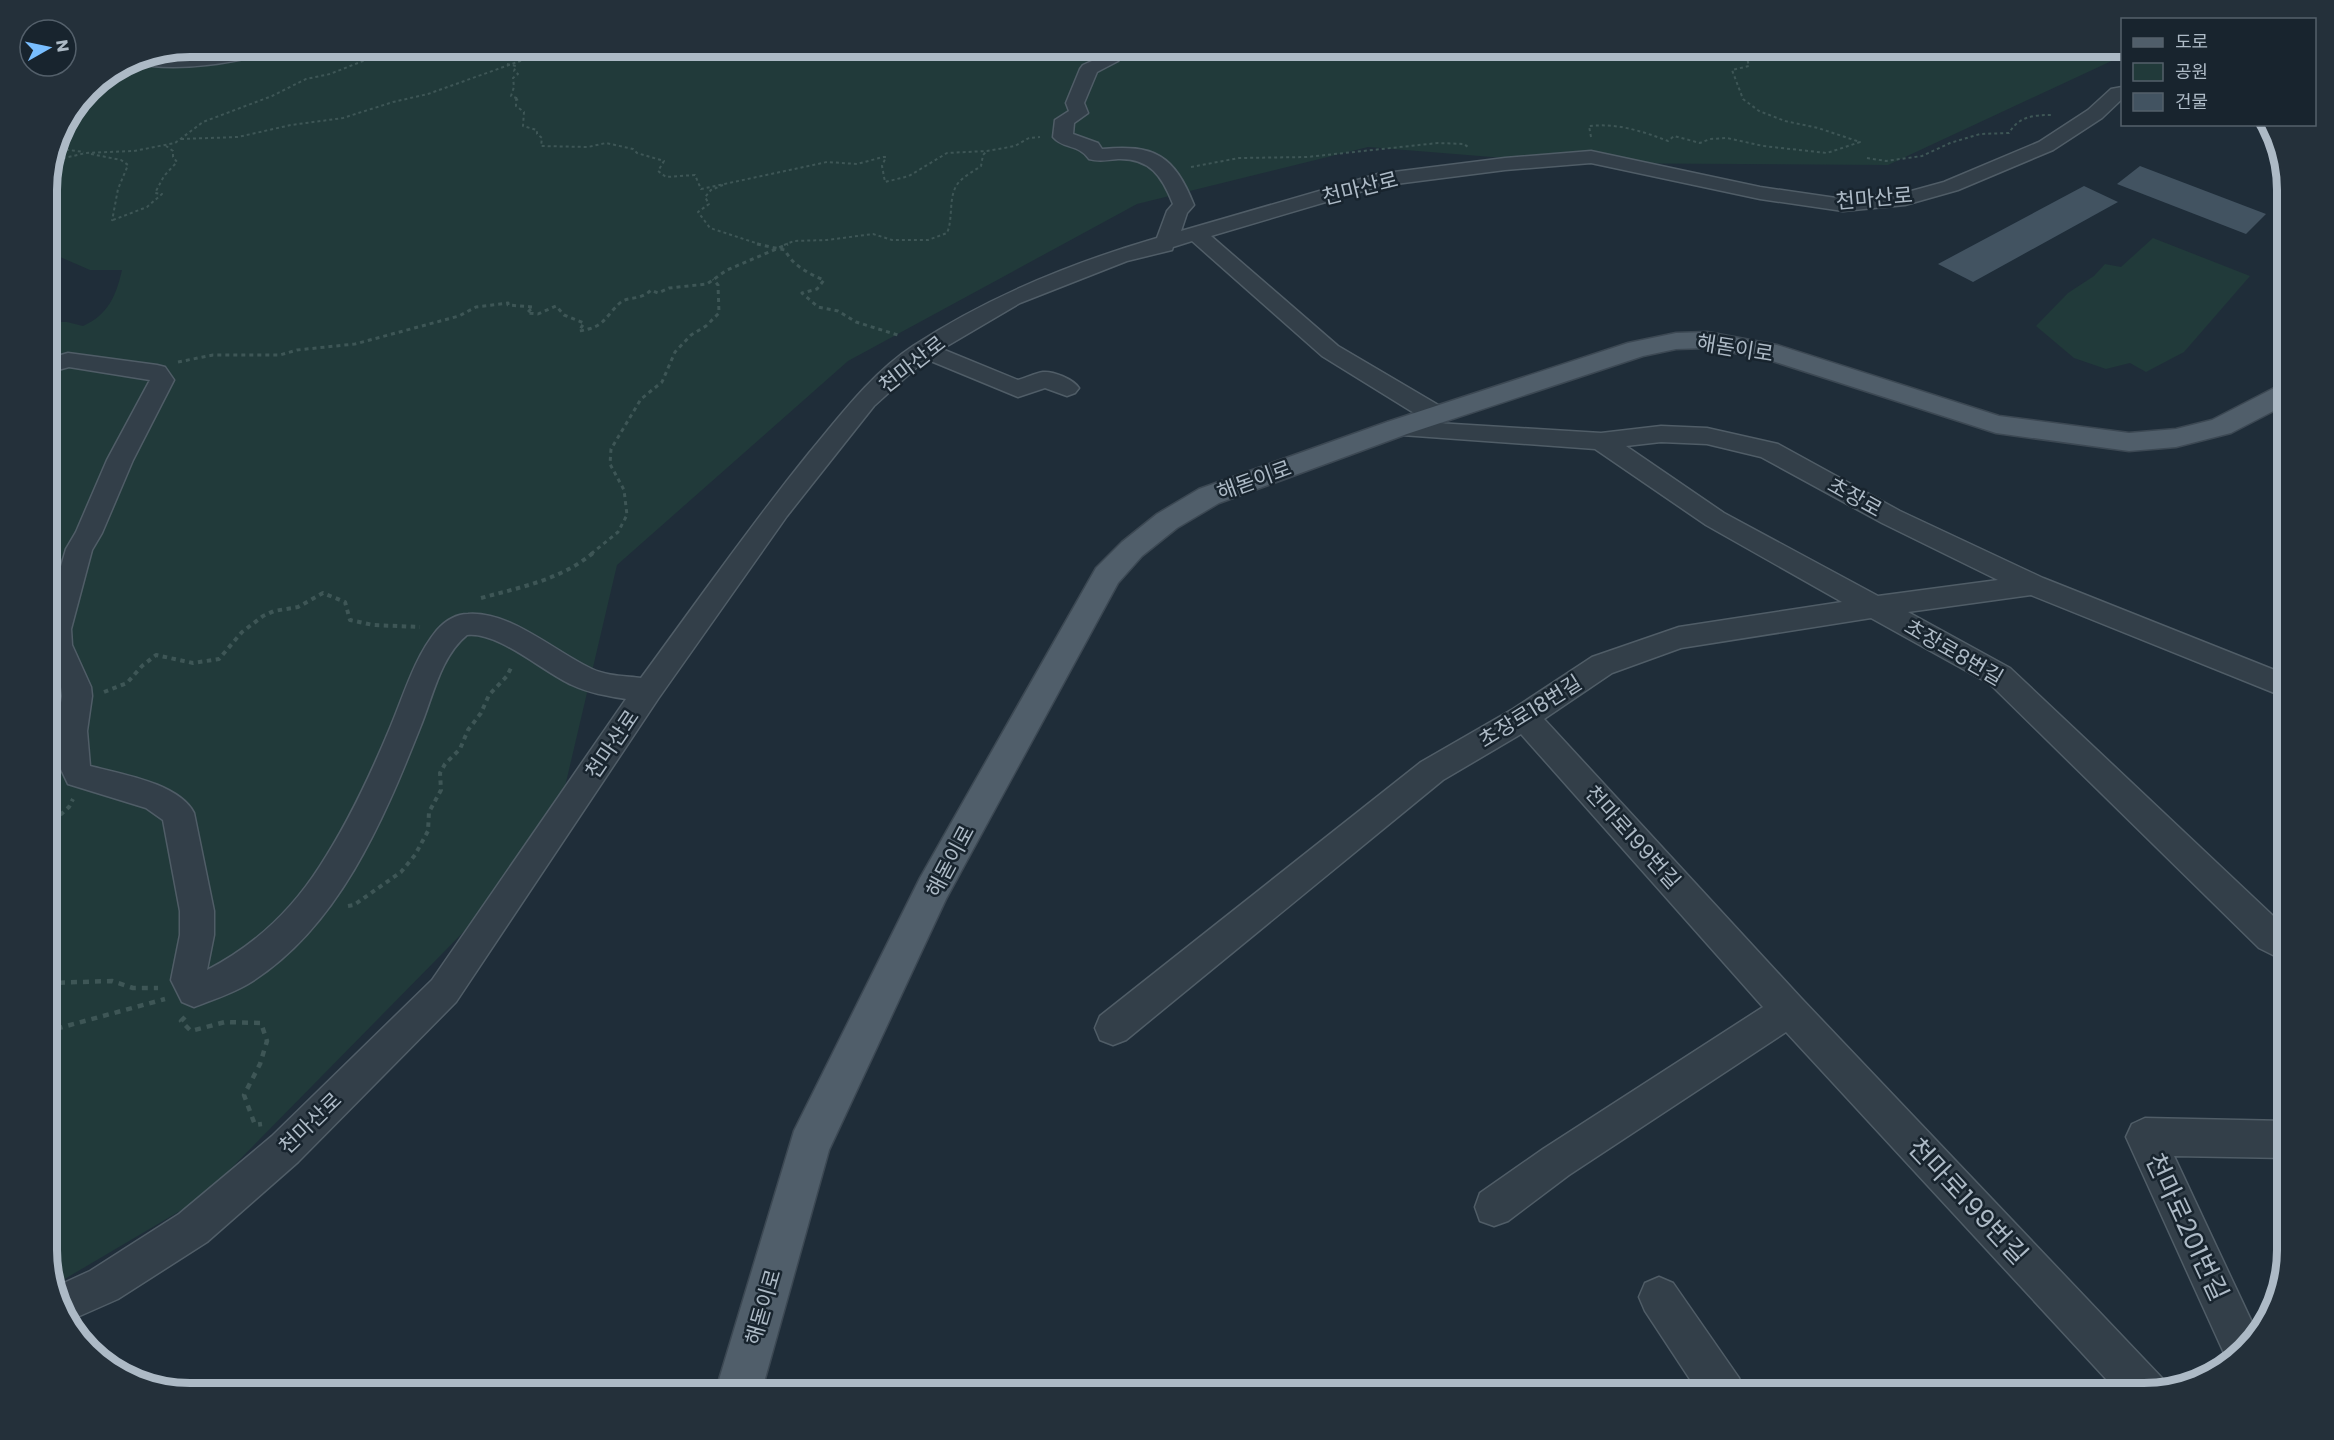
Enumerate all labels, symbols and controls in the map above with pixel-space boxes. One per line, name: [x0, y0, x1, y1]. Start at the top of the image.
north arrow: [18, 18, 78, 78]
legend: [2121, 18, 2316, 126]
text: 도로: [2175, 29, 2208, 54]
text: N: [50, 38, 75, 53]
text: 공원: [2175, 59, 2208, 84]
text: 건물: [2175, 89, 2208, 114]
street label: 천마산로: [1319, 165, 1401, 211]
street label: 천마산로: [1834, 180, 1914, 216]
street label: 해돋이로: [1695, 328, 1775, 368]
street label: 천마산로: [873, 329, 951, 399]
street label: 해돋이로: [1213, 453, 1295, 507]
street label: 초장로: [1823, 470, 1887, 524]
street label: 초장로8번길: [1899, 612, 2009, 692]
street label: 초장로18번길: [1473, 668, 1587, 754]
street label: 천마산로: [578, 704, 646, 784]
street label: 천마로199번길: [1579, 779, 1687, 895]
street label: 해돋이로: [919, 820, 981, 902]
street label: 천마산로: [272, 1086, 348, 1160]
street label: 천마로199번길: [1900, 1130, 2036, 1272]
street label: 천마로201번길: [2137, 1147, 2237, 1307]
street label: 해돋이로: [738, 1266, 788, 1348]

